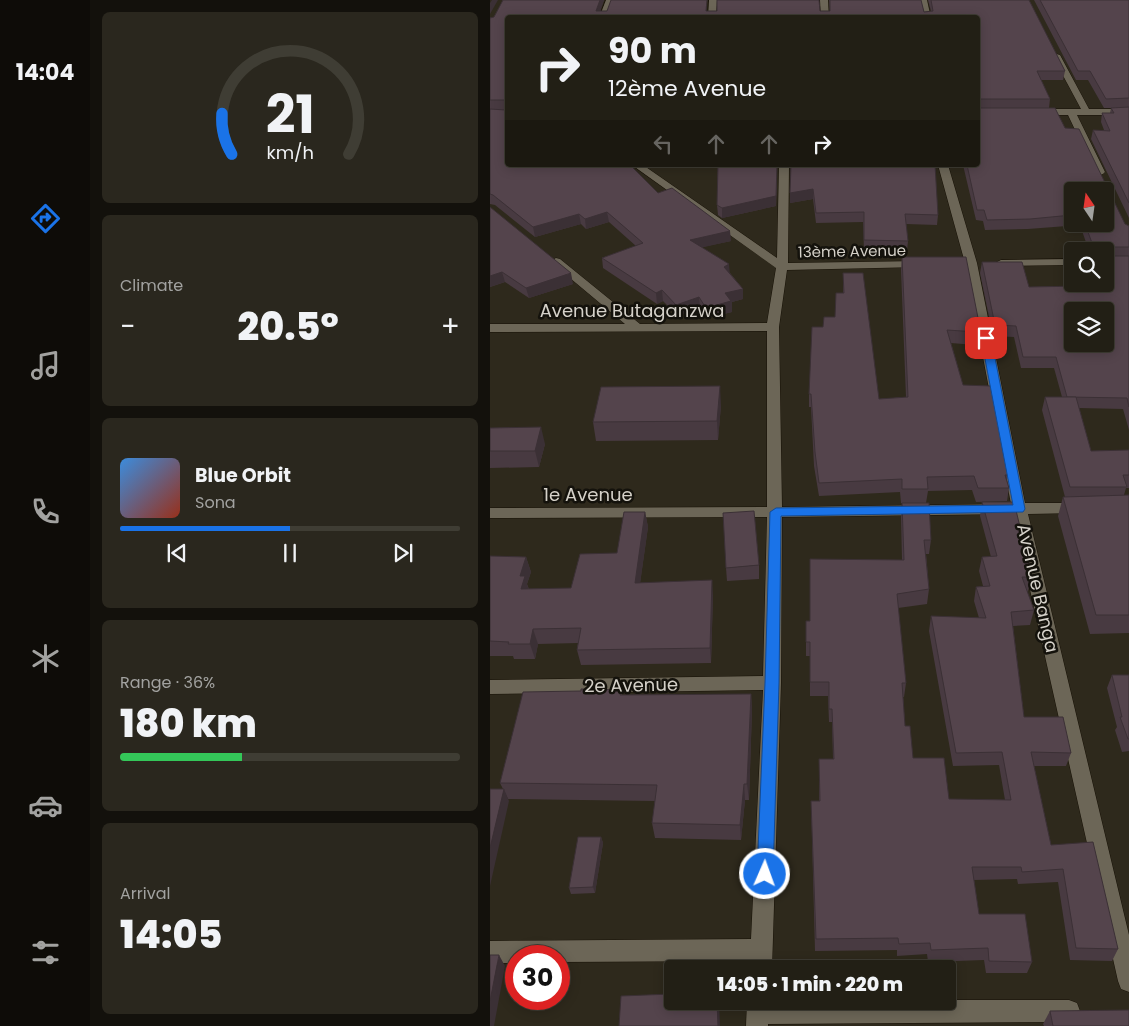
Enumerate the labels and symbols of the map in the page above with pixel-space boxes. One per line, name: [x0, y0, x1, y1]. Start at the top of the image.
north arrow: [1064, 182, 1114, 232]
street label: 13ème Avenue: [798, 240, 906, 262]
street label: Avenue Butaganzwa: [540, 298, 724, 323]
pin: [965, 317, 1007, 359]
street label: 1e Avenue: [543, 482, 633, 507]
street label: Avenue Banga: [1011, 521, 1065, 655]
street label: 2e Avenue: [584, 672, 678, 698]
position arrow: [738, 847, 790, 899]
speed limit sign: 30: [505, 945, 570, 1010]

